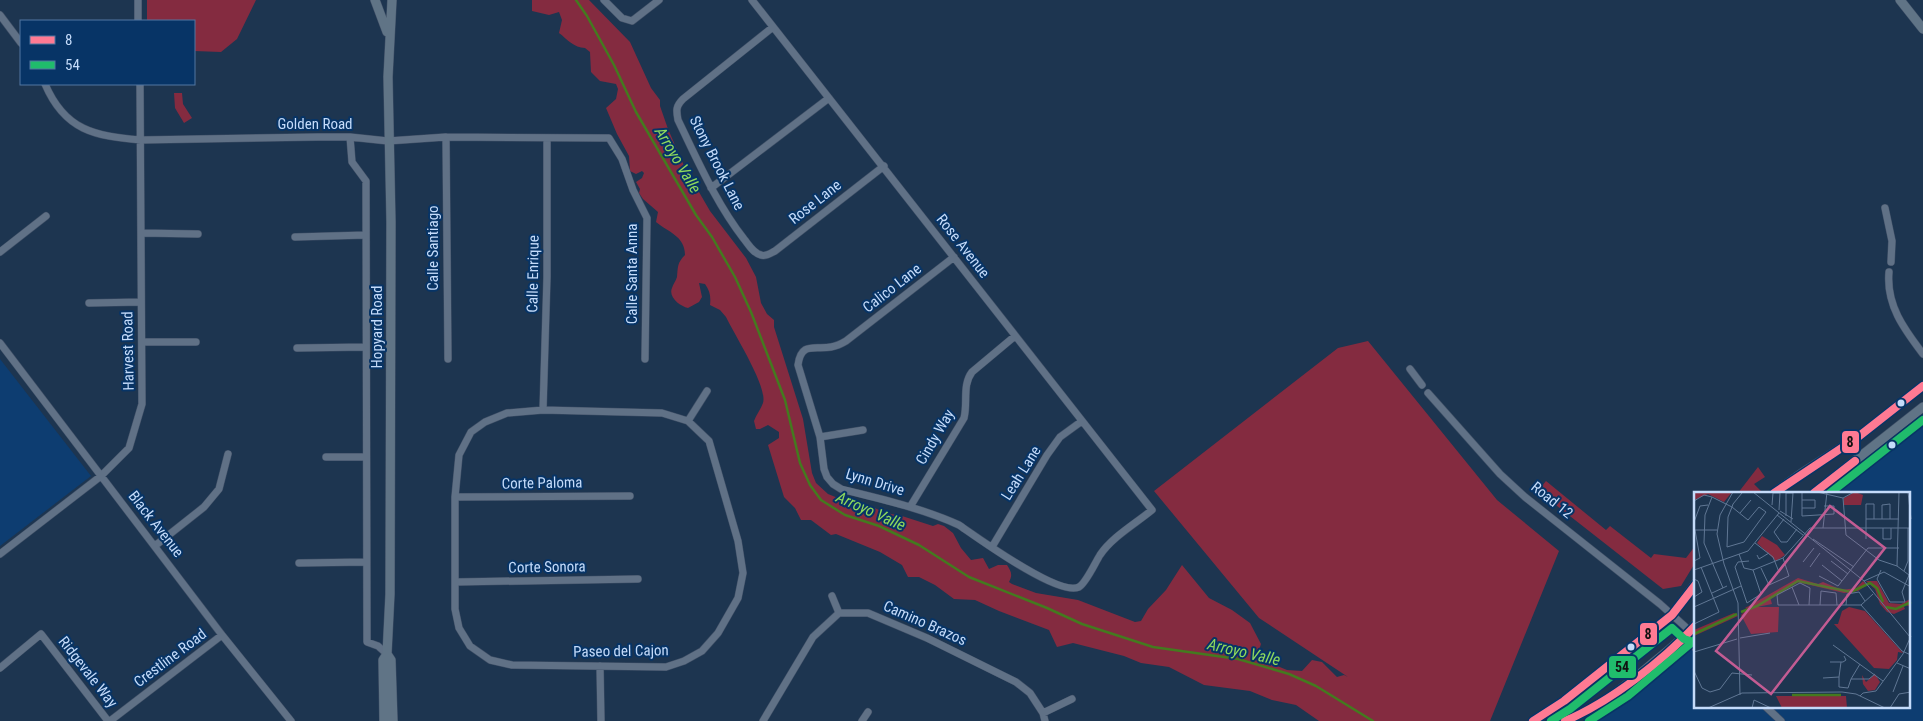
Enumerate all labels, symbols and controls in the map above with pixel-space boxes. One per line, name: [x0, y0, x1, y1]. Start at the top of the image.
legend: [20, 20, 195, 85]
text: 8: [65, 31, 72, 49]
text: 54: [65, 56, 80, 74]
street label: Stony Brook Lane: [686, 113, 748, 213]
street label: Golden Road: [277, 115, 353, 133]
water label: Arroyo Valle: [650, 123, 705, 197]
street label: Rose Lane: [785, 176, 845, 228]
street label: Calle Santiago: [424, 205, 442, 291]
street label: Rose Avenue: [933, 211, 993, 281]
street label: Calle Santa Anna: [623, 224, 641, 324]
street label: Calle Enrique: [523, 235, 543, 313]
street label: Calico Lane: [859, 260, 925, 316]
street label: Hopyard Road: [368, 286, 386, 368]
street label: Harvest Road: [118, 311, 138, 391]
unlabelled marker: [1896, 398, 1906, 408]
street label: Cindy Way: [912, 406, 958, 468]
line badge: 8: [1841, 430, 1860, 454]
text: 8: [1846, 434, 1854, 450]
unlabelled marker: [1887, 440, 1897, 450]
street label: Leah Lane: [997, 443, 1045, 503]
street label: Lynn Drive: [844, 465, 906, 499]
street label: Corte Paloma: [501, 473, 583, 493]
street label: Road 12: [1528, 478, 1576, 522]
street label: Black Avenue: [125, 487, 187, 561]
water label: Arroyo Valle: [832, 487, 909, 535]
inset map: [1694, 492, 1910, 708]
street label: Corte Sonora: [508, 557, 586, 577]
street label: Camino Brazos: [881, 597, 970, 649]
line badge: 8: [1639, 622, 1658, 646]
street label: Crestline Road: [130, 625, 210, 691]
text: 8: [1644, 626, 1652, 642]
street label: Ridgevale Way: [55, 633, 121, 711]
water label: Arroyo Valle: [1205, 634, 1282, 670]
street label: Paseo del Cajon: [573, 641, 669, 661]
unlabelled marker: [1626, 642, 1636, 652]
line badge: 54: [1608, 655, 1637, 679]
text: 54: [1615, 659, 1629, 675]

